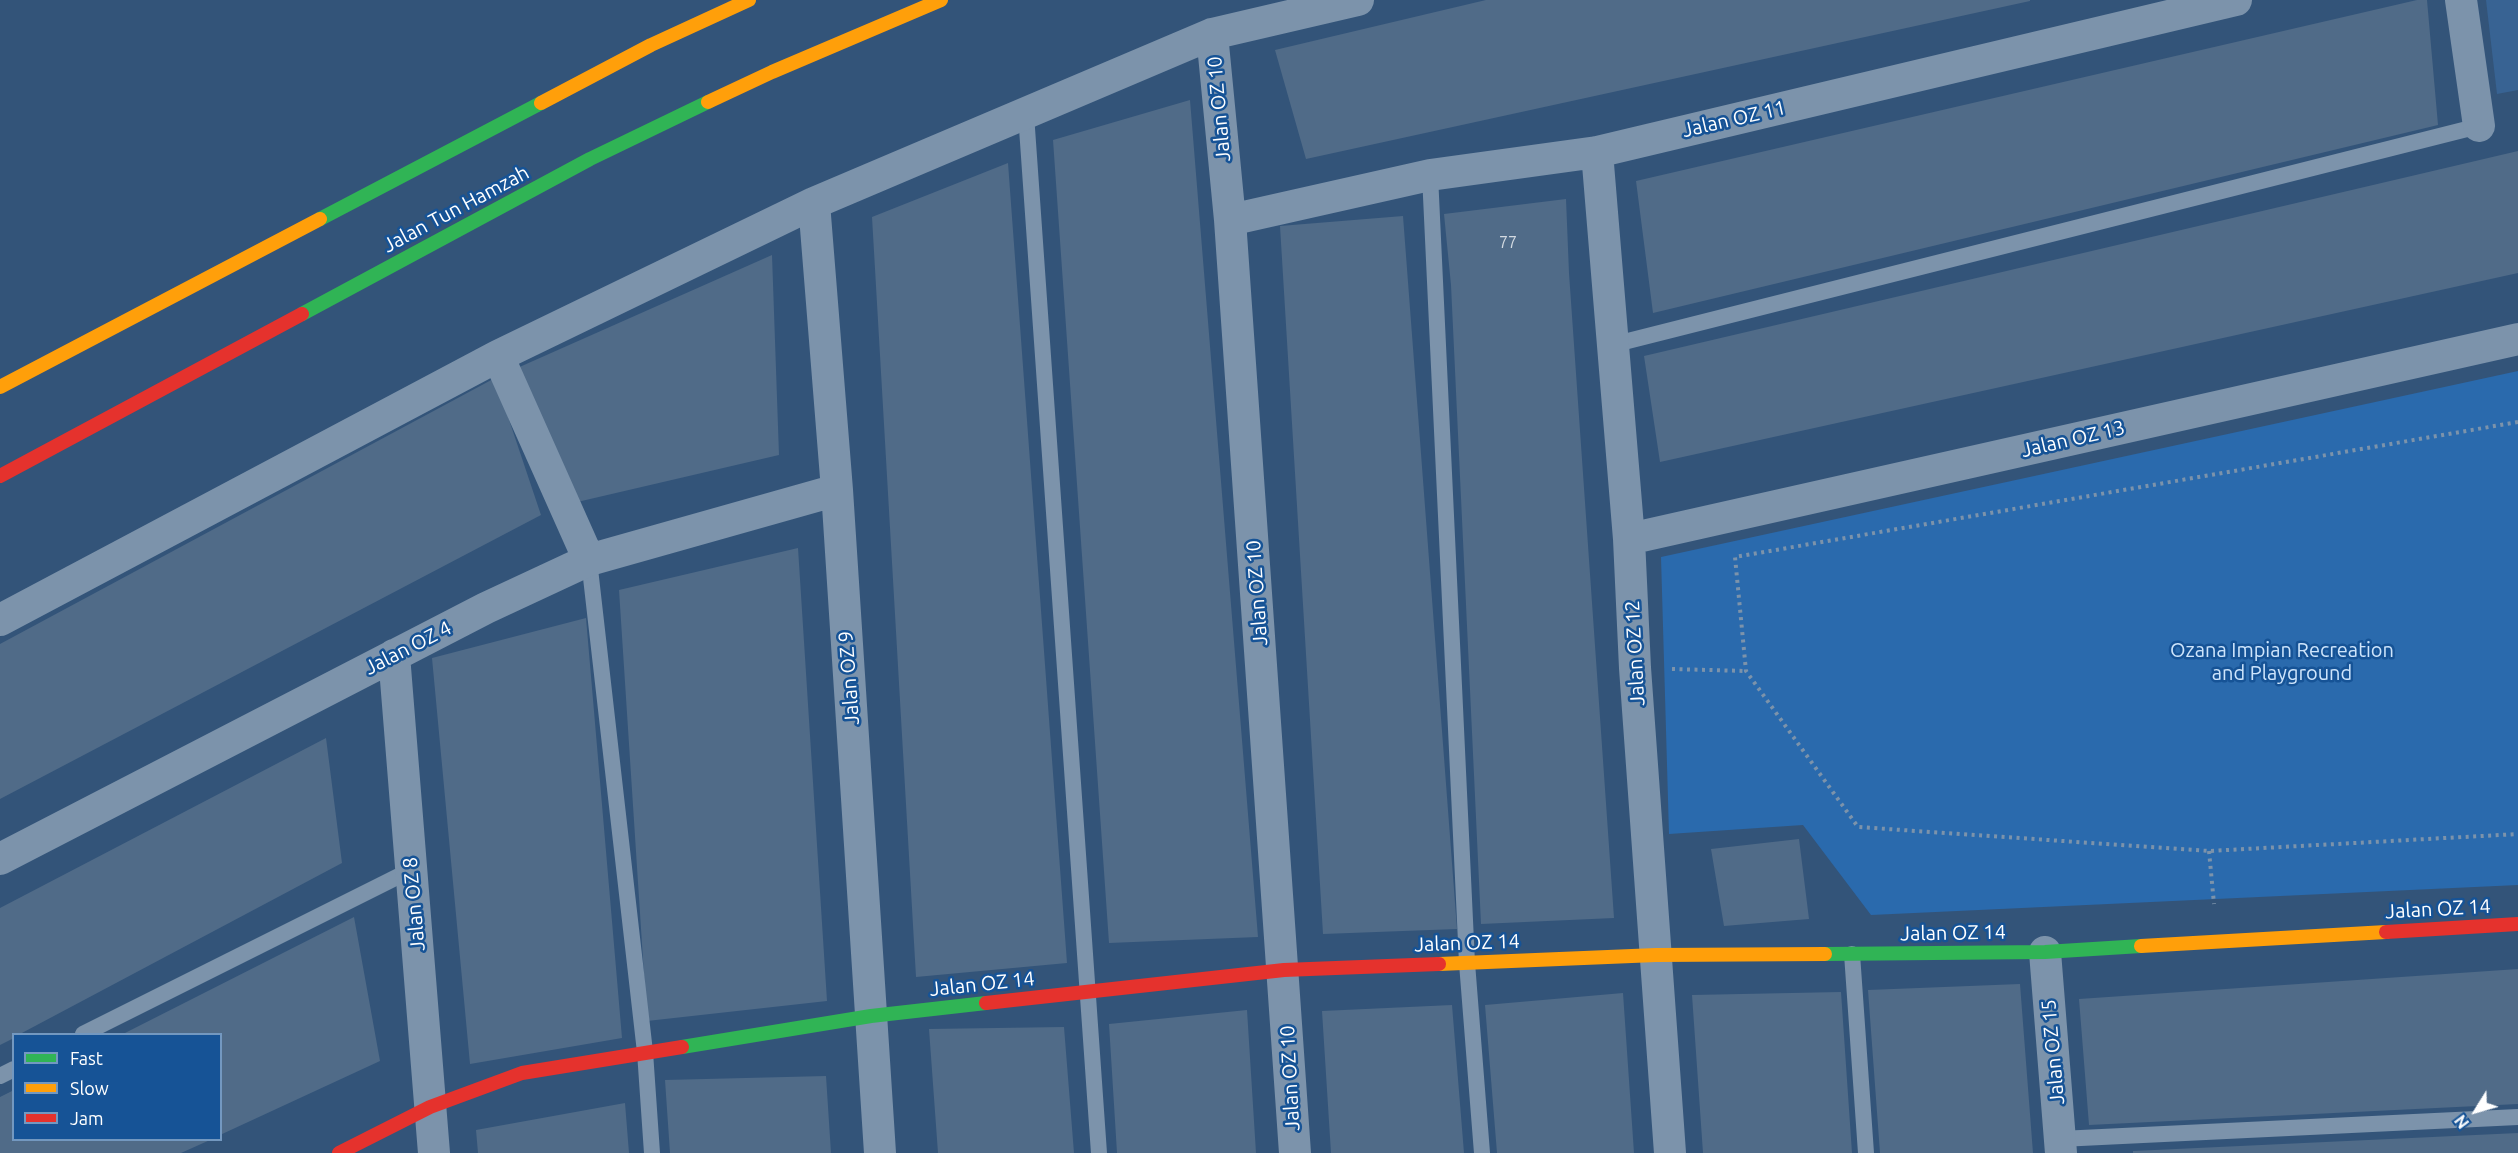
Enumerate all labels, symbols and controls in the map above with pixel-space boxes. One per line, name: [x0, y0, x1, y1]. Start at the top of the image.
street label: Jalan OZ 10: [1202, 55, 1236, 163]
street label: Jalan OZ 11: [1680, 95, 1788, 143]
street label: Jalan Tun Hamzah: [379, 160, 533, 258]
house number: 77: [1499, 233, 1517, 253]
street label: Jalan OZ 13: [2019, 415, 2127, 463]
street label: Jalan OZ 10: [1241, 539, 1273, 647]
street label: Jalan OZ 12: [1620, 600, 1650, 706]
street label: Jalan OZ 4: [361, 616, 455, 680]
street label: Jalan OZ 9: [834, 630, 864, 726]
park label: Ozana Impian Recreation and Playground: [2170, 638, 2394, 685]
street label: Jalan OZ 8: [398, 856, 430, 952]
street label: Jalan OZ 14: [2385, 894, 2491, 924]
street label: Jalan OZ 14: [1900, 920, 2006, 946]
street label: Jalan OZ 14: [1414, 929, 1520, 957]
street label: Jalan OZ 14: [928, 967, 1036, 1001]
street label: Jalan OZ 15: [2036, 998, 2070, 1106]
street label: Jalan OZ 10: [1275, 1025, 1305, 1131]
legend: [12, 1033, 222, 1141]
text: Fast: [70, 1048, 103, 1068]
text: Slow: [70, 1078, 109, 1098]
north arrow: [2446, 1081, 2506, 1141]
text: Jam: [70, 1108, 104, 1128]
text: N: [2451, 1112, 2472, 1132]

